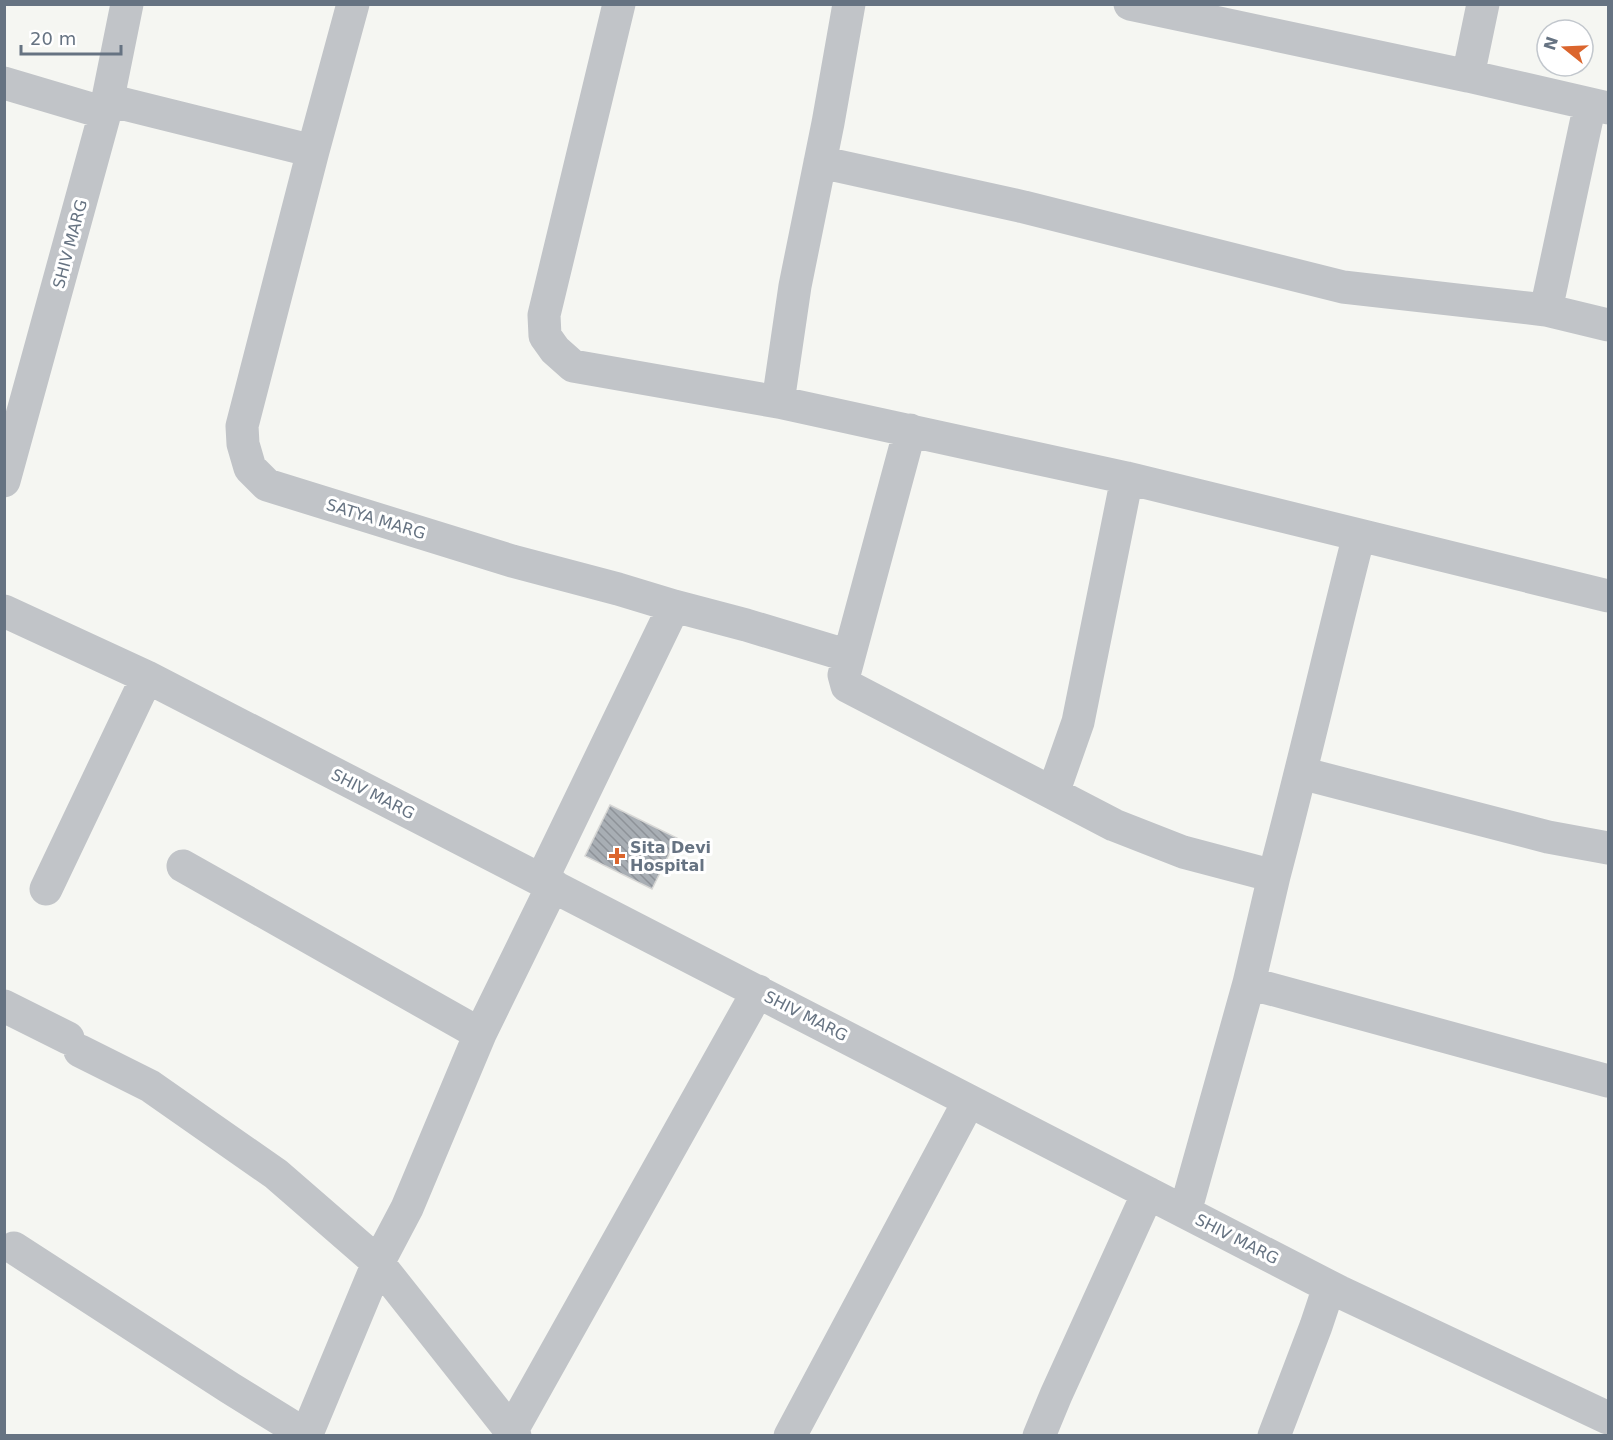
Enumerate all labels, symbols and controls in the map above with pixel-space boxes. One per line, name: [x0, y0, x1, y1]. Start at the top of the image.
scale bar: [21, 18, 122, 56]
north arrow: [1535, 18, 1595, 78]
text: 20 m: [30, 28, 76, 49]
text: N: [1540, 34, 1562, 53]
street label: SHIV MARG: [49, 197, 91, 291]
street label: SATYA MARG: [324, 495, 428, 543]
street label: SHIV MARG: [328, 765, 418, 823]
place label: Sita Devi Hospital: [630, 838, 711, 875]
marker: Sita Devi Hospital: [608, 847, 626, 865]
street label: SHIV MARG: [761, 987, 851, 1045]
street label: SHIV MARG: [1192, 1210, 1282, 1268]

